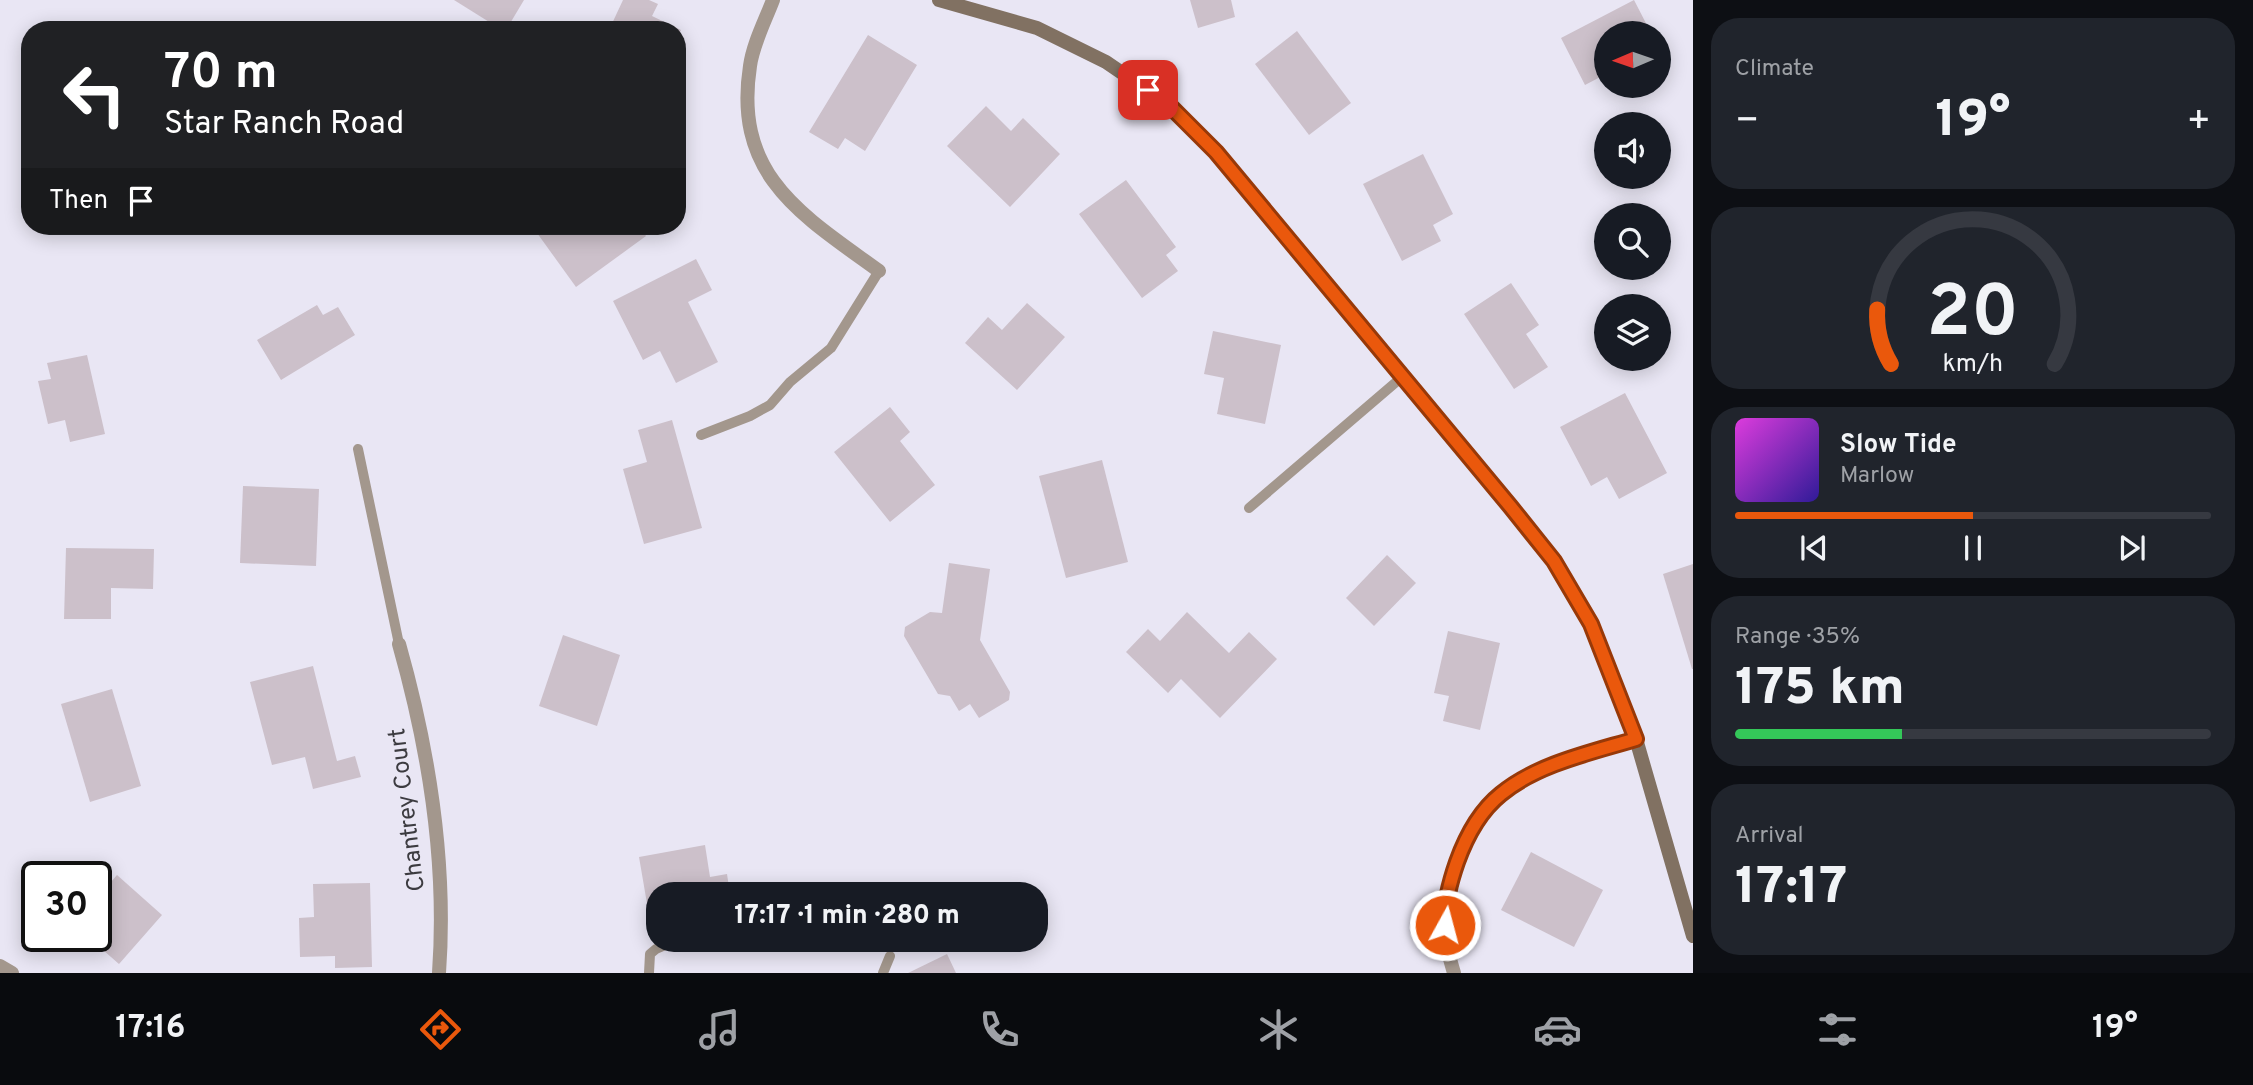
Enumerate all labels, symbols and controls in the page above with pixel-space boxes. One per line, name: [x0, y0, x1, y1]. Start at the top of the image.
north arrow: [1594, 21, 1671, 98]
map controls: [1594, 21, 1671, 371]
text: 70 m: [164, 44, 278, 106]
icon: left: [49, 49, 140, 140]
text: Climate: [1735, 55, 1814, 84]
pin: [1118, 60, 1178, 120]
icon: arrive: [1129, 71, 1167, 109]
text: 19°: [1935, 89, 2011, 155]
text: −: [1735, 98, 1760, 147]
text: +: [2186, 98, 2211, 147]
text: Star Ranch Road: [164, 105, 404, 145]
button: sound: [1594, 112, 1671, 189]
icon: arrive: [122, 182, 160, 220]
text: Then: [49, 185, 108, 218]
button: search: [1594, 203, 1671, 280]
text: 20: [1927, 270, 2019, 362]
button: layers: [1594, 294, 1671, 371]
text: km/h: [1943, 349, 2003, 381]
text: Slow Tide: [1840, 429, 1957, 462]
text: Marlow: [1840, 462, 1914, 491]
icon: previous: [1795, 529, 1833, 567]
icon: pause: [1954, 529, 1992, 567]
icon: next: [2113, 529, 2151, 567]
text: Range · 35%: [1735, 623, 1860, 652]
text: 175 km: [1735, 657, 1905, 723]
street label: Chantrey Court: [383, 726, 433, 893]
text: Arrival: [1735, 822, 1804, 851]
text: 17:17: [1735, 856, 1847, 922]
speed limit sign: 30: [21, 861, 112, 952]
position arrow: [1408, 888, 1482, 962]
text: 17:17 · 1 min · 280 m: [734, 900, 960, 933]
icon: directions: [416, 1005, 465, 1054]
icon: music: [695, 1005, 744, 1054]
icon: phone: [975, 1005, 1024, 1054]
icon: climate: [1254, 1005, 1303, 1054]
icon: car: [1533, 1005, 1582, 1054]
icon: filters: [1813, 1005, 1862, 1054]
text: 17:16: [115, 1009, 185, 1049]
text: 19°: [2092, 1009, 2138, 1049]

